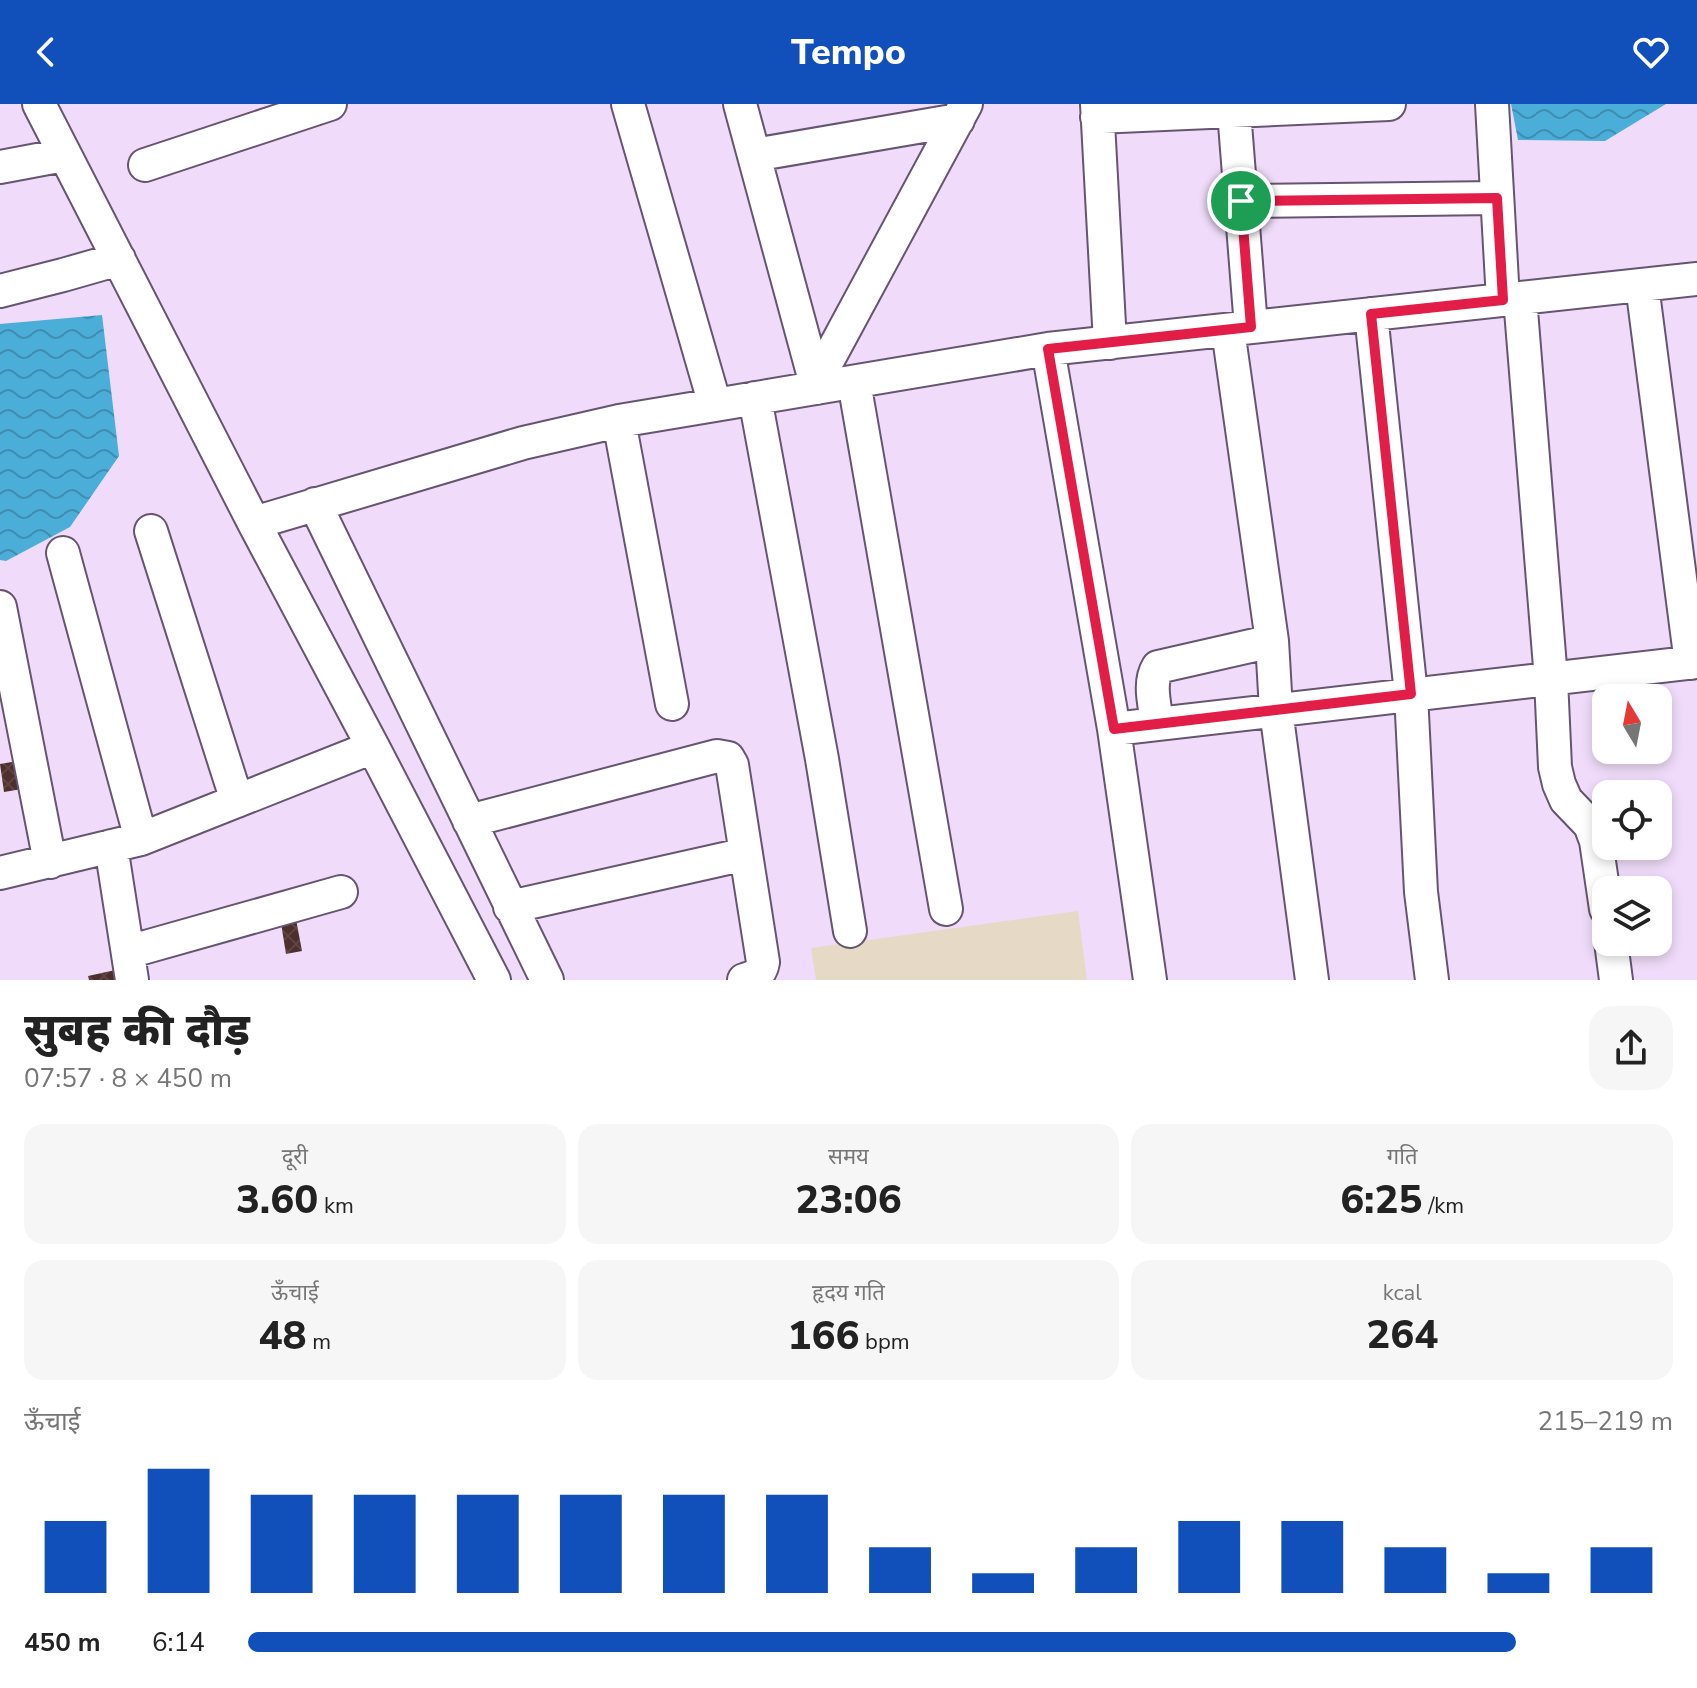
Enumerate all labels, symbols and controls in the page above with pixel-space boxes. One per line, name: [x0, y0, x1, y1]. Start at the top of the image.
text: Tempo: [791, 28, 906, 77]
icon: back: [24, 30, 68, 74]
icon: heart: [1629, 30, 1673, 74]
pin: [1207, 167, 1275, 235]
icon: arrive: [1219, 179, 1263, 223]
north arrow: [1592, 684, 1672, 764]
map controls: [1592, 684, 1672, 956]
button: locate: [1592, 780, 1672, 860]
button: layers: [1592, 876, 1672, 956]
text: सुबह की दौड़: [24, 1001, 250, 1061]
button: share: [1589, 1006, 1673, 1090]
text: 07:57 · 8 × 450 m: [24, 1061, 232, 1096]
text: दूरी: [282, 1142, 308, 1172]
text: समय: [828, 1142, 869, 1172]
text: गति: [1387, 1142, 1417, 1172]
text: 3.60: [236, 1173, 318, 1227]
text: 23:06: [795, 1173, 902, 1227]
text: 6:25: [1340, 1173, 1423, 1227]
text: km: [318, 1191, 354, 1221]
text: /km: [1423, 1191, 1464, 1221]
text: ऊँचाई: [271, 1278, 319, 1308]
text: हृदय गति: [812, 1278, 885, 1308]
text: kcal: [1383, 1278, 1422, 1308]
text: 264: [1366, 1308, 1438, 1362]
text: 48: [259, 1309, 307, 1363]
text: 166: [787, 1309, 859, 1363]
text: m: [307, 1327, 331, 1357]
text: bpm: [859, 1327, 910, 1357]
text: ऊँचाई: [24, 1404, 80, 1439]
text: 215–219 m: [1537, 1404, 1673, 1439]
text: 450 m: [24, 1625, 101, 1660]
text: 6:14: [152, 1625, 205, 1660]

